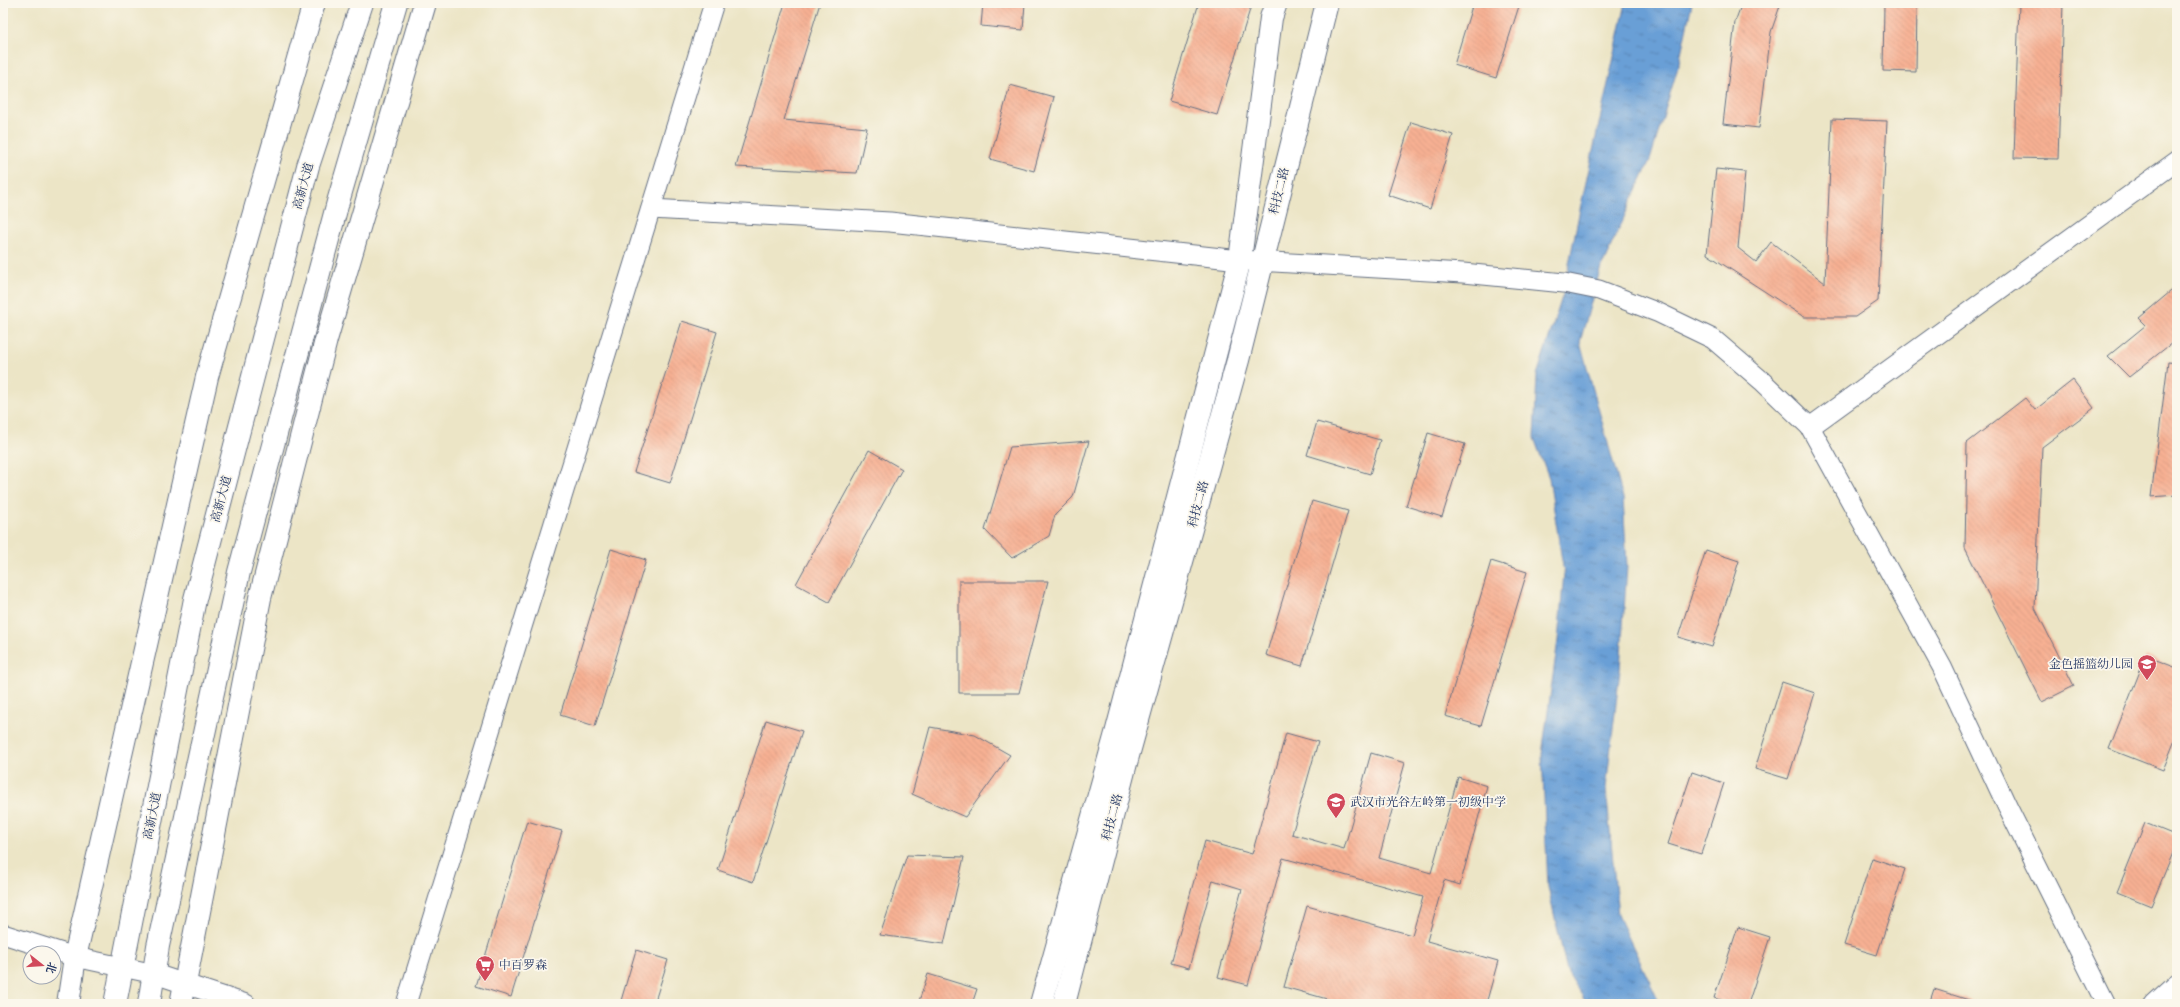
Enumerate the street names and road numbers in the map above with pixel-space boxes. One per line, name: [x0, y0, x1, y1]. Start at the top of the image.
street label: 高新大道: [290, 161, 316, 211]
street label: 科技二路: [1266, 166, 1292, 216]
street label: 高新大道: [208, 474, 234, 524]
street label: 科技二路: [1185, 479, 1211, 529]
street label: 高新大道: [141, 791, 163, 841]
street label: 科技二路: [1099, 792, 1125, 842]

